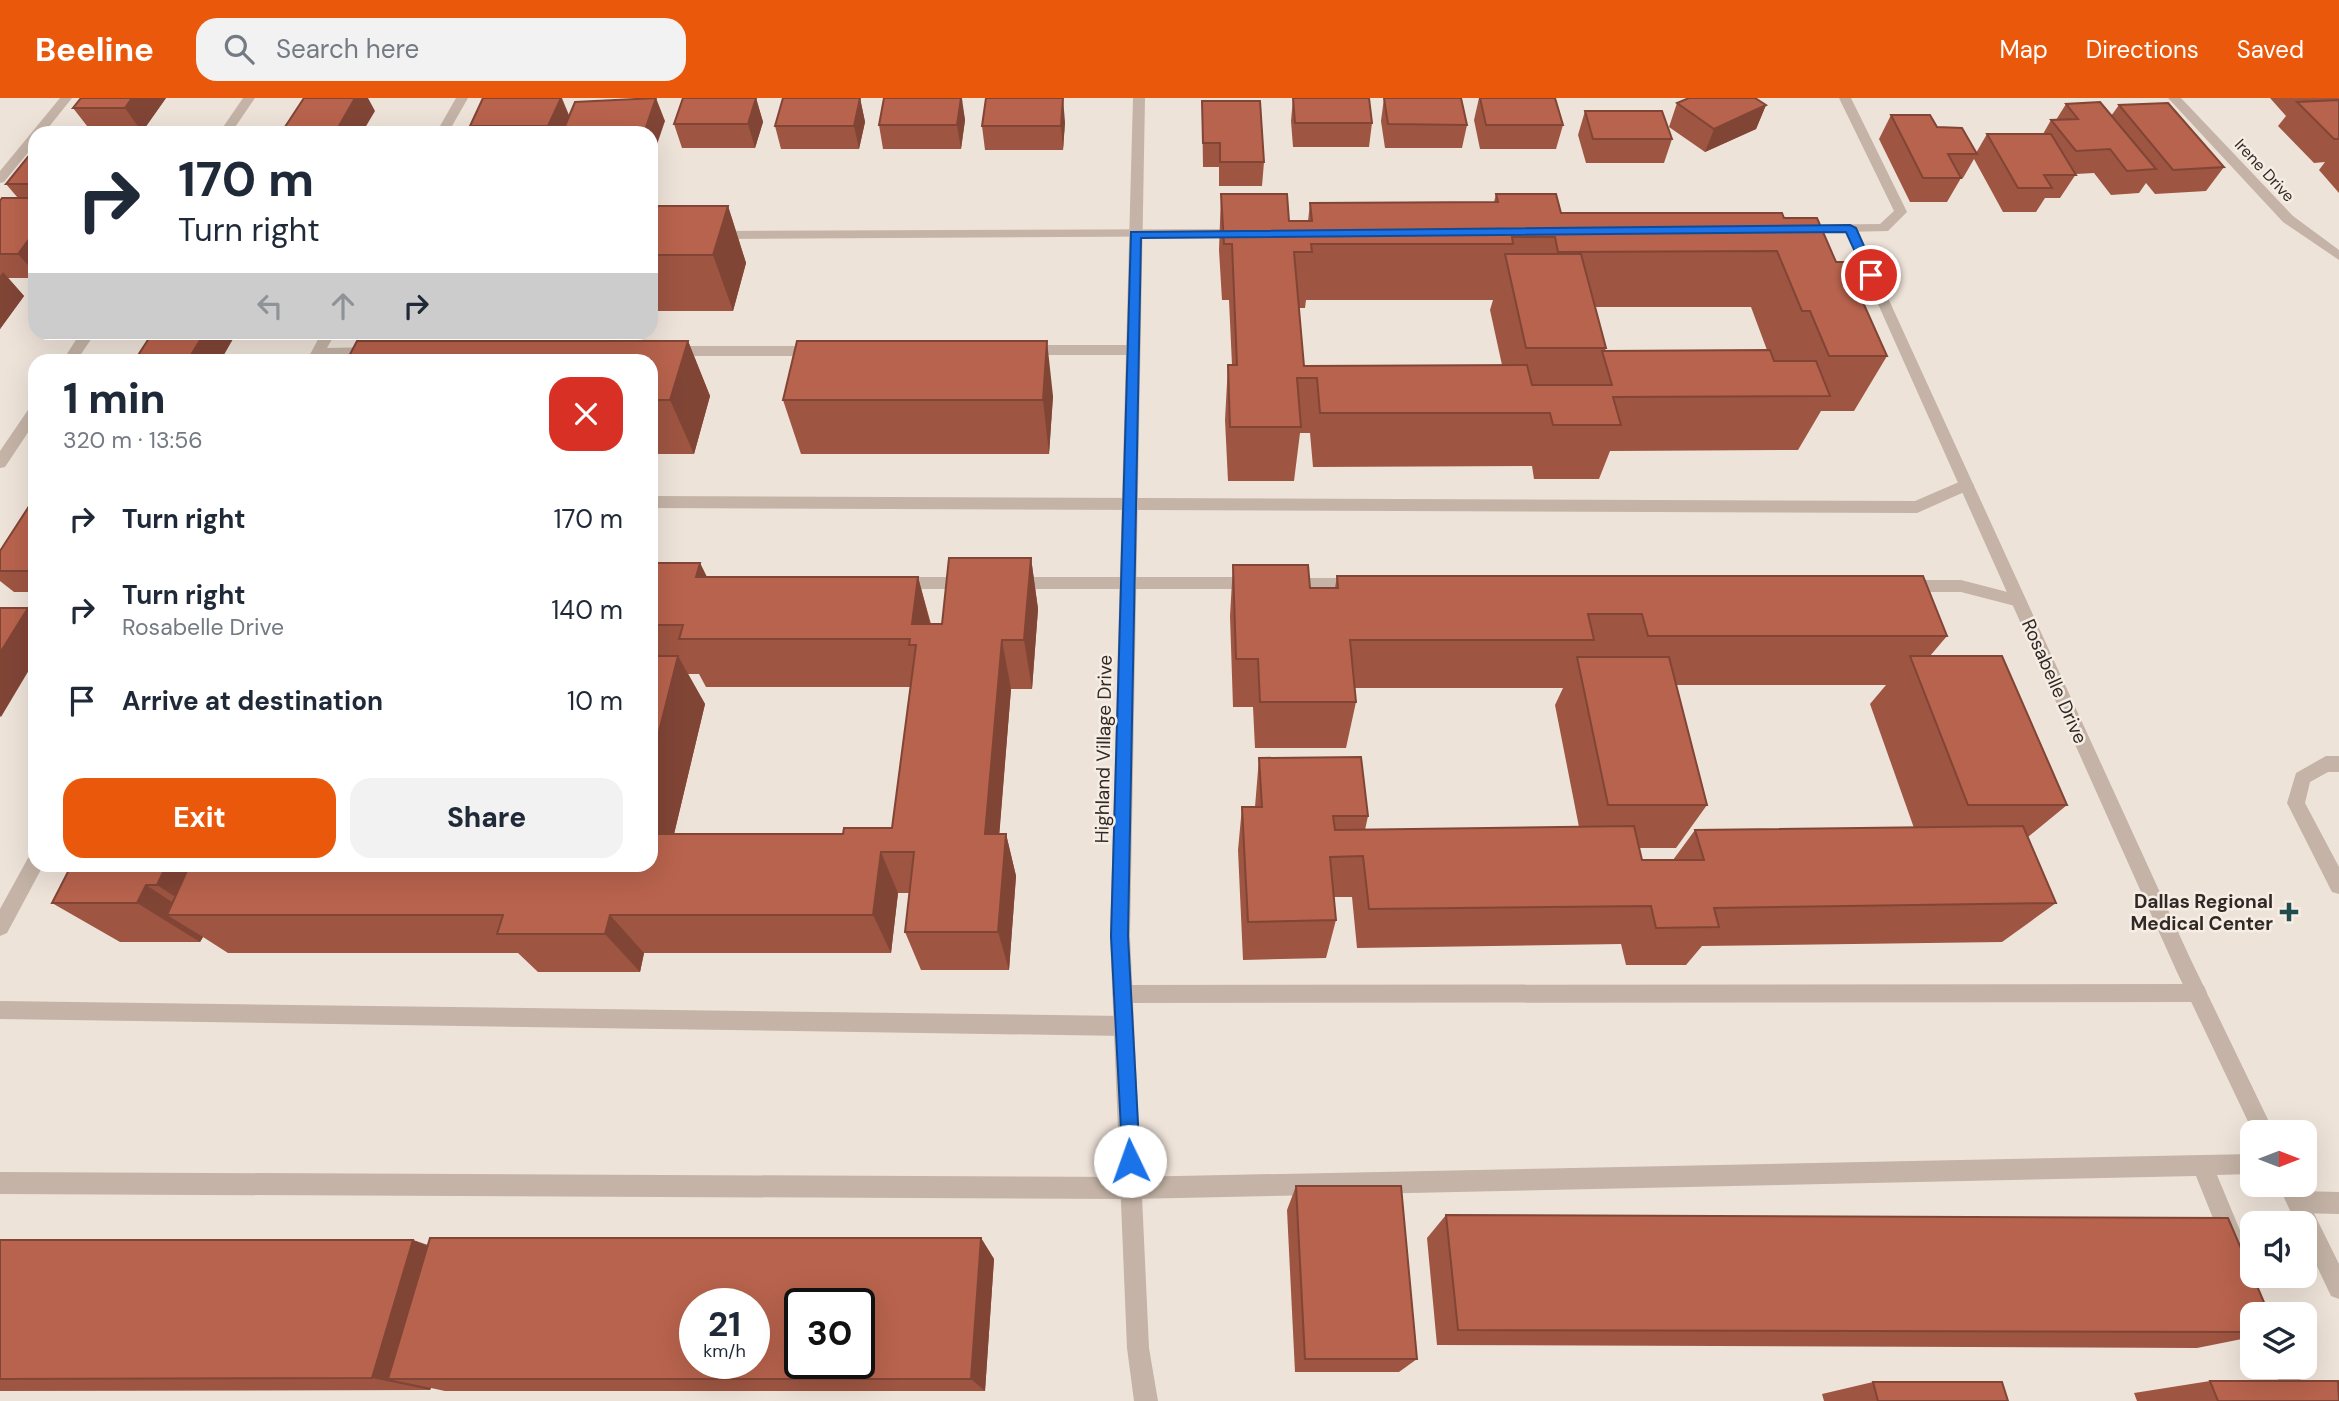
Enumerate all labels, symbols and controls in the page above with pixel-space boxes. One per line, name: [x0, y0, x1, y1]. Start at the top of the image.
search box: [196, 18, 686, 81]
text: Beeline: [35, 28, 154, 71]
icon: search: [220, 30, 258, 68]
text: Search here: [276, 32, 419, 66]
text: Map: [2000, 34, 2048, 65]
text: Directions: [2086, 34, 2199, 65]
text: Saved: [2237, 34, 2304, 65]
street label: Irene Drive: [2230, 134, 2299, 206]
text: 170 m: [178, 147, 314, 211]
icon: right: [63, 154, 154, 245]
text: Turn right: [178, 209, 320, 251]
pin: [1841, 245, 1901, 305]
icon: arrive: [1852, 256, 1890, 294]
icon: left: [251, 287, 289, 325]
icon: ahead: [324, 287, 362, 325]
icon: right: [397, 287, 435, 325]
text: 1 min: [63, 371, 166, 426]
button: close: [549, 377, 623, 451]
text: 320 m · 13:56: [63, 425, 203, 455]
icon: right: [63, 500, 101, 538]
text: Turn right: [122, 502, 246, 536]
text: 170 m: [554, 502, 623, 536]
text: Turn right: [122, 578, 246, 612]
icon: right: [63, 591, 101, 629]
text: 140 m: [551, 593, 623, 627]
text: Rosabelle Drive: [122, 612, 284, 642]
street label: Rosabelle Drive: [2016, 615, 2093, 747]
street label: Highland Village Drive: [1089, 654, 1118, 844]
icon: arrive: [63, 682, 101, 720]
text: Arrive at destination: [122, 684, 383, 718]
text: 10 m: [567, 684, 623, 718]
button: Exit: [63, 778, 336, 858]
button: Share: [350, 778, 623, 858]
place label: Dallas Regional Medical Center: [2130, 889, 2273, 936]
marker: Dallas Regional Medical Center: [2279, 902, 2299, 922]
north arrow: [2240, 1120, 2317, 1197]
map controls: [2240, 1120, 2317, 1379]
position arrow: [1093, 1124, 1167, 1198]
button: sound: [2240, 1211, 2317, 1288]
speed limit sign: 30: [784, 1288, 875, 1379]
text: 21: [708, 1301, 741, 1347]
button: layers: [2240, 1302, 2317, 1379]
text: km/h: [703, 1339, 746, 1363]

